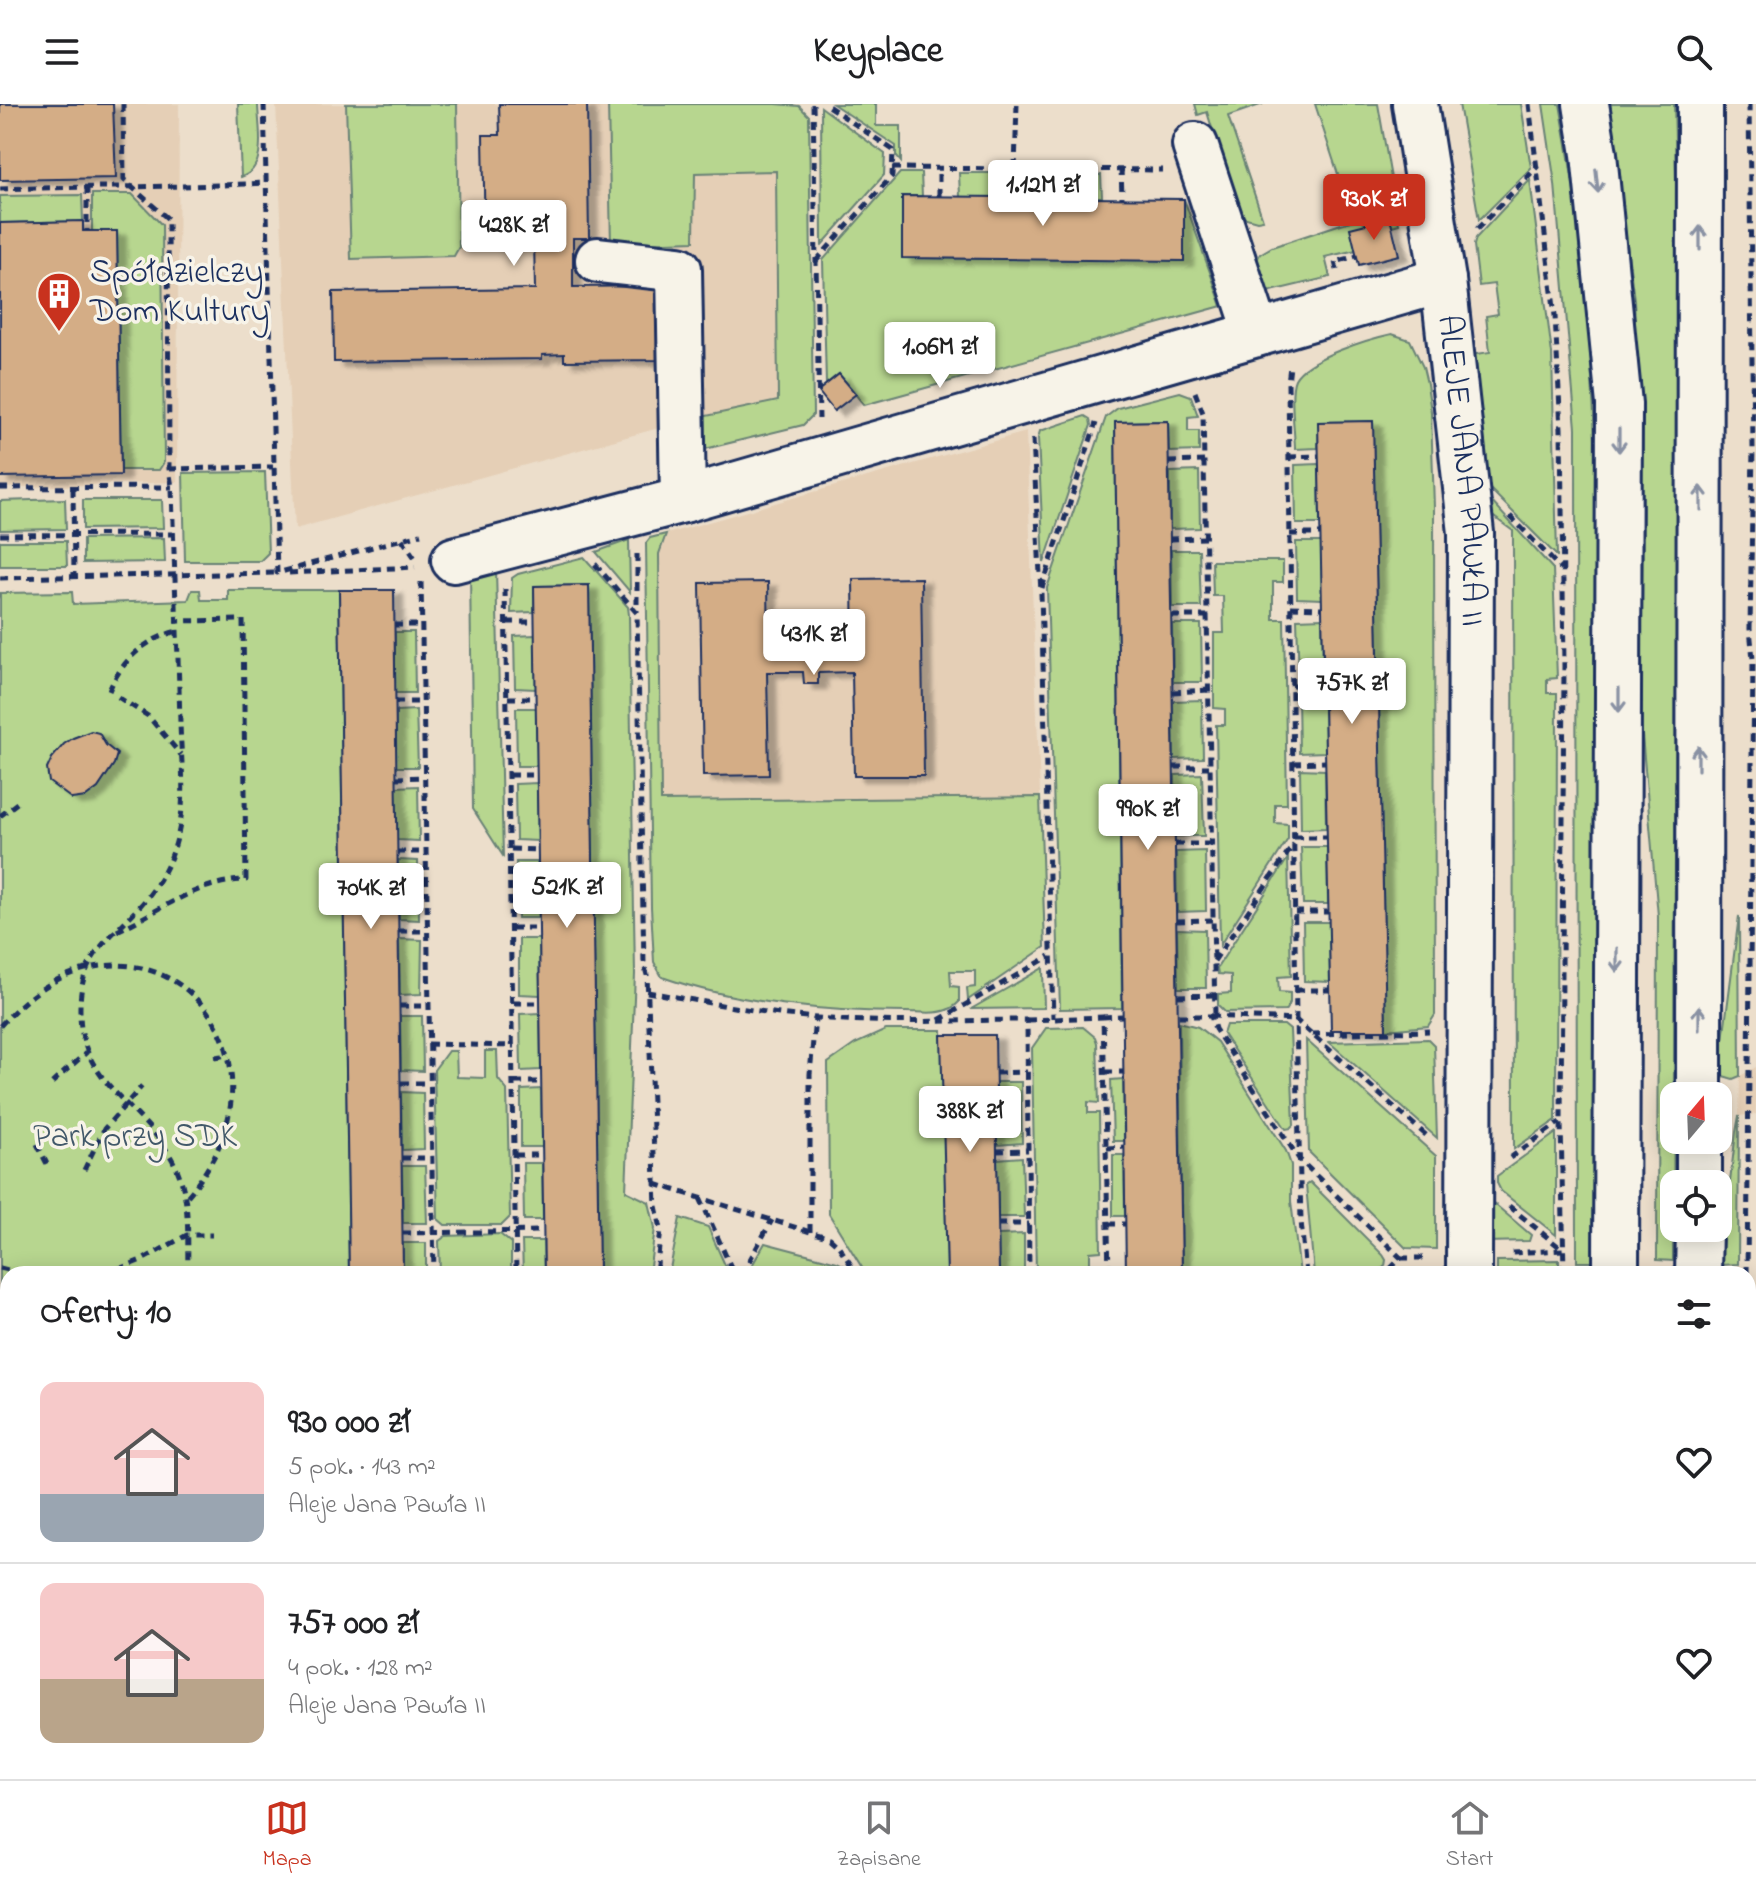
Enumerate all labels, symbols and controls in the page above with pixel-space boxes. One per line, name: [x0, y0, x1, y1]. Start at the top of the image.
text: Keyplace: [813, 26, 943, 79]
icon: menu: [40, 30, 84, 74]
icon: search: [1672, 30, 1716, 74]
pin: 1.12M zł: [960, 160, 1126, 228]
text: 1.12M zł: [1006, 167, 1080, 205]
one-way arrow: [1590, 167, 1605, 194]
pin: 930K zł: [1300, 174, 1448, 242]
text: 930K zł: [1341, 181, 1407, 219]
pin: 428K zł: [440, 200, 588, 268]
text: 428K zł: [479, 207, 549, 245]
one-way arrow: [1692, 225, 1708, 252]
place label: Spółdzielczy Dom Kultury: [89, 249, 269, 338]
building icon: Spółdzielczy Dom Kultury: [35, 270, 83, 333]
street label: ALEJE JANA PAWŁA II: [1422, 312, 1497, 627]
pin: 1.06M zł: [857, 322, 1023, 390]
text: 1.06M zł: [902, 329, 978, 367]
one-way arrow: [1611, 426, 1627, 453]
one-way arrow: [1693, 485, 1709, 512]
pin: 431K zł: [740, 609, 888, 677]
text: 431K zł: [781, 616, 847, 654]
pin: 757K zł: [1278, 658, 1426, 726]
text: 757K zł: [1316, 665, 1388, 703]
one-way arrow: [1611, 686, 1627, 713]
one-way arrow: [1691, 745, 1706, 772]
pin: 990K zł: [1074, 784, 1222, 852]
text: 990K zł: [1117, 791, 1179, 829]
pin: 521K zł: [493, 862, 641, 930]
pin: 704K zł: [297, 863, 445, 931]
text: 521K zł: [531, 869, 603, 907]
text: 704K zł: [337, 870, 405, 908]
one-way arrow: [1609, 946, 1625, 973]
one-way arrow: [1691, 1005, 1707, 1032]
north arrow: [1660, 1082, 1732, 1154]
map controls: [1660, 1082, 1732, 1242]
pin: 388K zł: [896, 1086, 1044, 1154]
text: 388K zł: [937, 1093, 1003, 1131]
park label: Park przy SDK: [33, 1113, 237, 1163]
button: locate: [1660, 1170, 1732, 1242]
text: Oferty: 10: [40, 1289, 171, 1339]
icon: filters: [1672, 1292, 1716, 1336]
text: 930 000 zł: [288, 1399, 410, 1449]
icon: home: [104, 1414, 200, 1510]
icon: heart: [1672, 1440, 1716, 1484]
text: 5 pok. · 143 m²: [288, 1449, 436, 1487]
text: Aleje Jana Pawła II: [288, 1487, 486, 1525]
text: 757 000 zł: [288, 1600, 419, 1650]
icon: home: [104, 1615, 200, 1711]
icon: heart: [1672, 1641, 1716, 1685]
text: 4 pok. · 128 m²: [288, 1650, 433, 1688]
text: Aleje Jana Pawła II: [288, 1688, 486, 1726]
tab: Mapa: [263, 1796, 312, 1876]
tab: Zapisane: [837, 1796, 921, 1876]
tab: Start: [1446, 1796, 1493, 1876]

